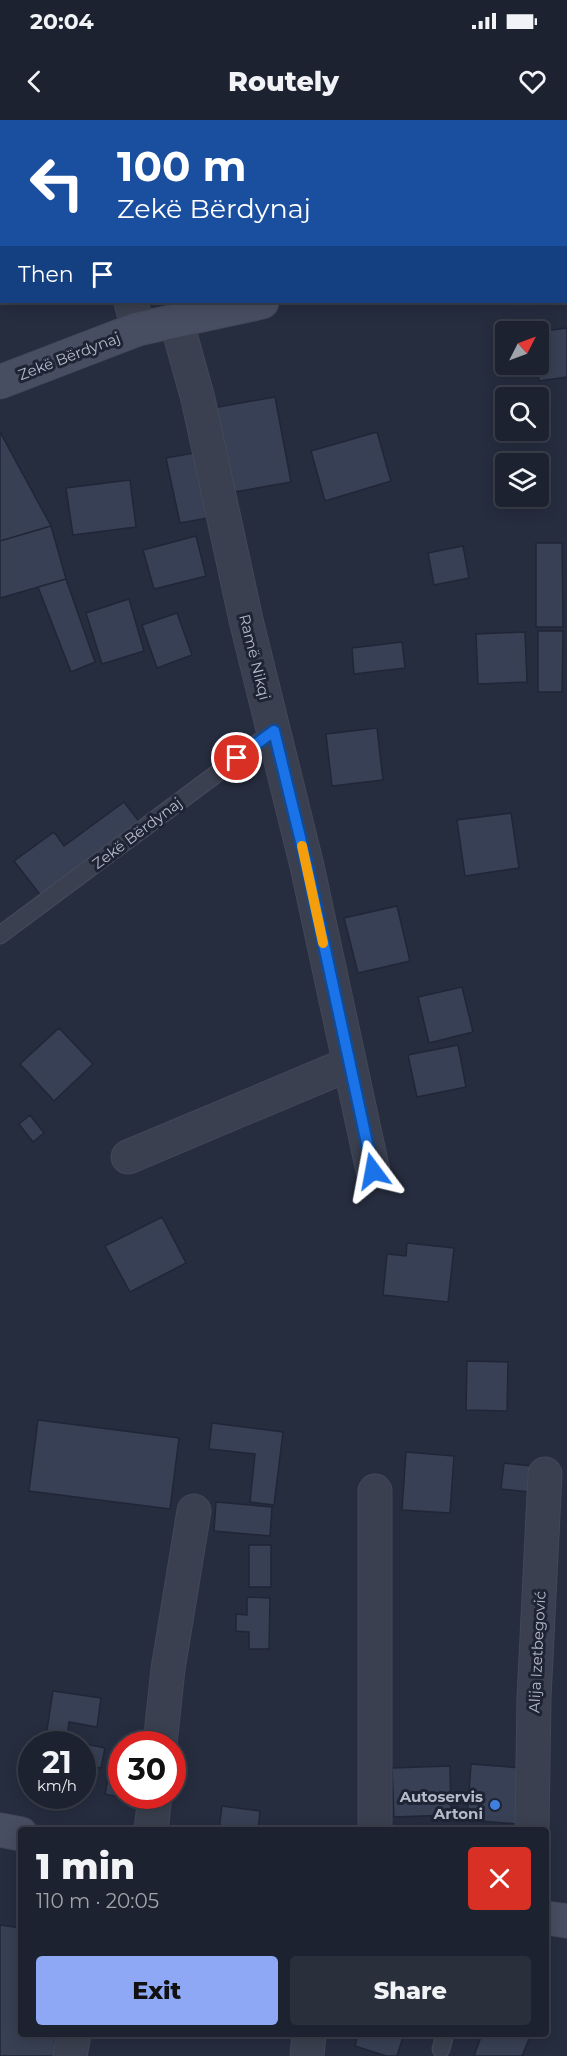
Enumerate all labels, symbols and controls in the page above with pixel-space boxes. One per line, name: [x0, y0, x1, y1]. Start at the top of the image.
text: 20:04: [30, 8, 94, 35]
icon: back: [18, 65, 51, 98]
text: Routely: [228, 65, 339, 98]
icon: heart: [516, 65, 549, 98]
text: 100 m: [117, 140, 246, 192]
icon: left: [18, 144, 96, 222]
text: Zekë Bërdynaj: [117, 192, 311, 225]
icon: arrive: [86, 258, 119, 291]
text: Then: [18, 261, 74, 288]
north arrow: [495, 321, 549, 375]
map controls: [495, 321, 549, 507]
street label: Zekë Bërdynaj: [15, 328, 123, 384]
button: search: [495, 387, 549, 441]
button: layers: [495, 453, 549, 507]
street label: Ramë Nikqi: [235, 612, 275, 702]
pin: [211, 732, 262, 783]
icon: arrive: [220, 741, 253, 774]
street label: Zekë Bërdynaj: [88, 793, 186, 873]
position arrow: [341, 1139, 405, 1203]
street label: Alija Izetbegović: [524, 1590, 550, 1714]
speed limit sign: 30: [108, 1731, 186, 1809]
text: 21: [42, 1744, 72, 1781]
text: km/h: [37, 1776, 77, 1795]
place label: Autoservis Artoni: [399, 1787, 483, 1823]
marker: Autoservis Artoni: [488, 1798, 502, 1812]
text: 1 min: [36, 1844, 135, 1888]
button: close: [468, 1847, 531, 1910]
text: 110 m · 20:05: [36, 1889, 159, 1913]
button: Exit: [36, 1956, 278, 2025]
button: Share: [290, 1956, 531, 2025]

